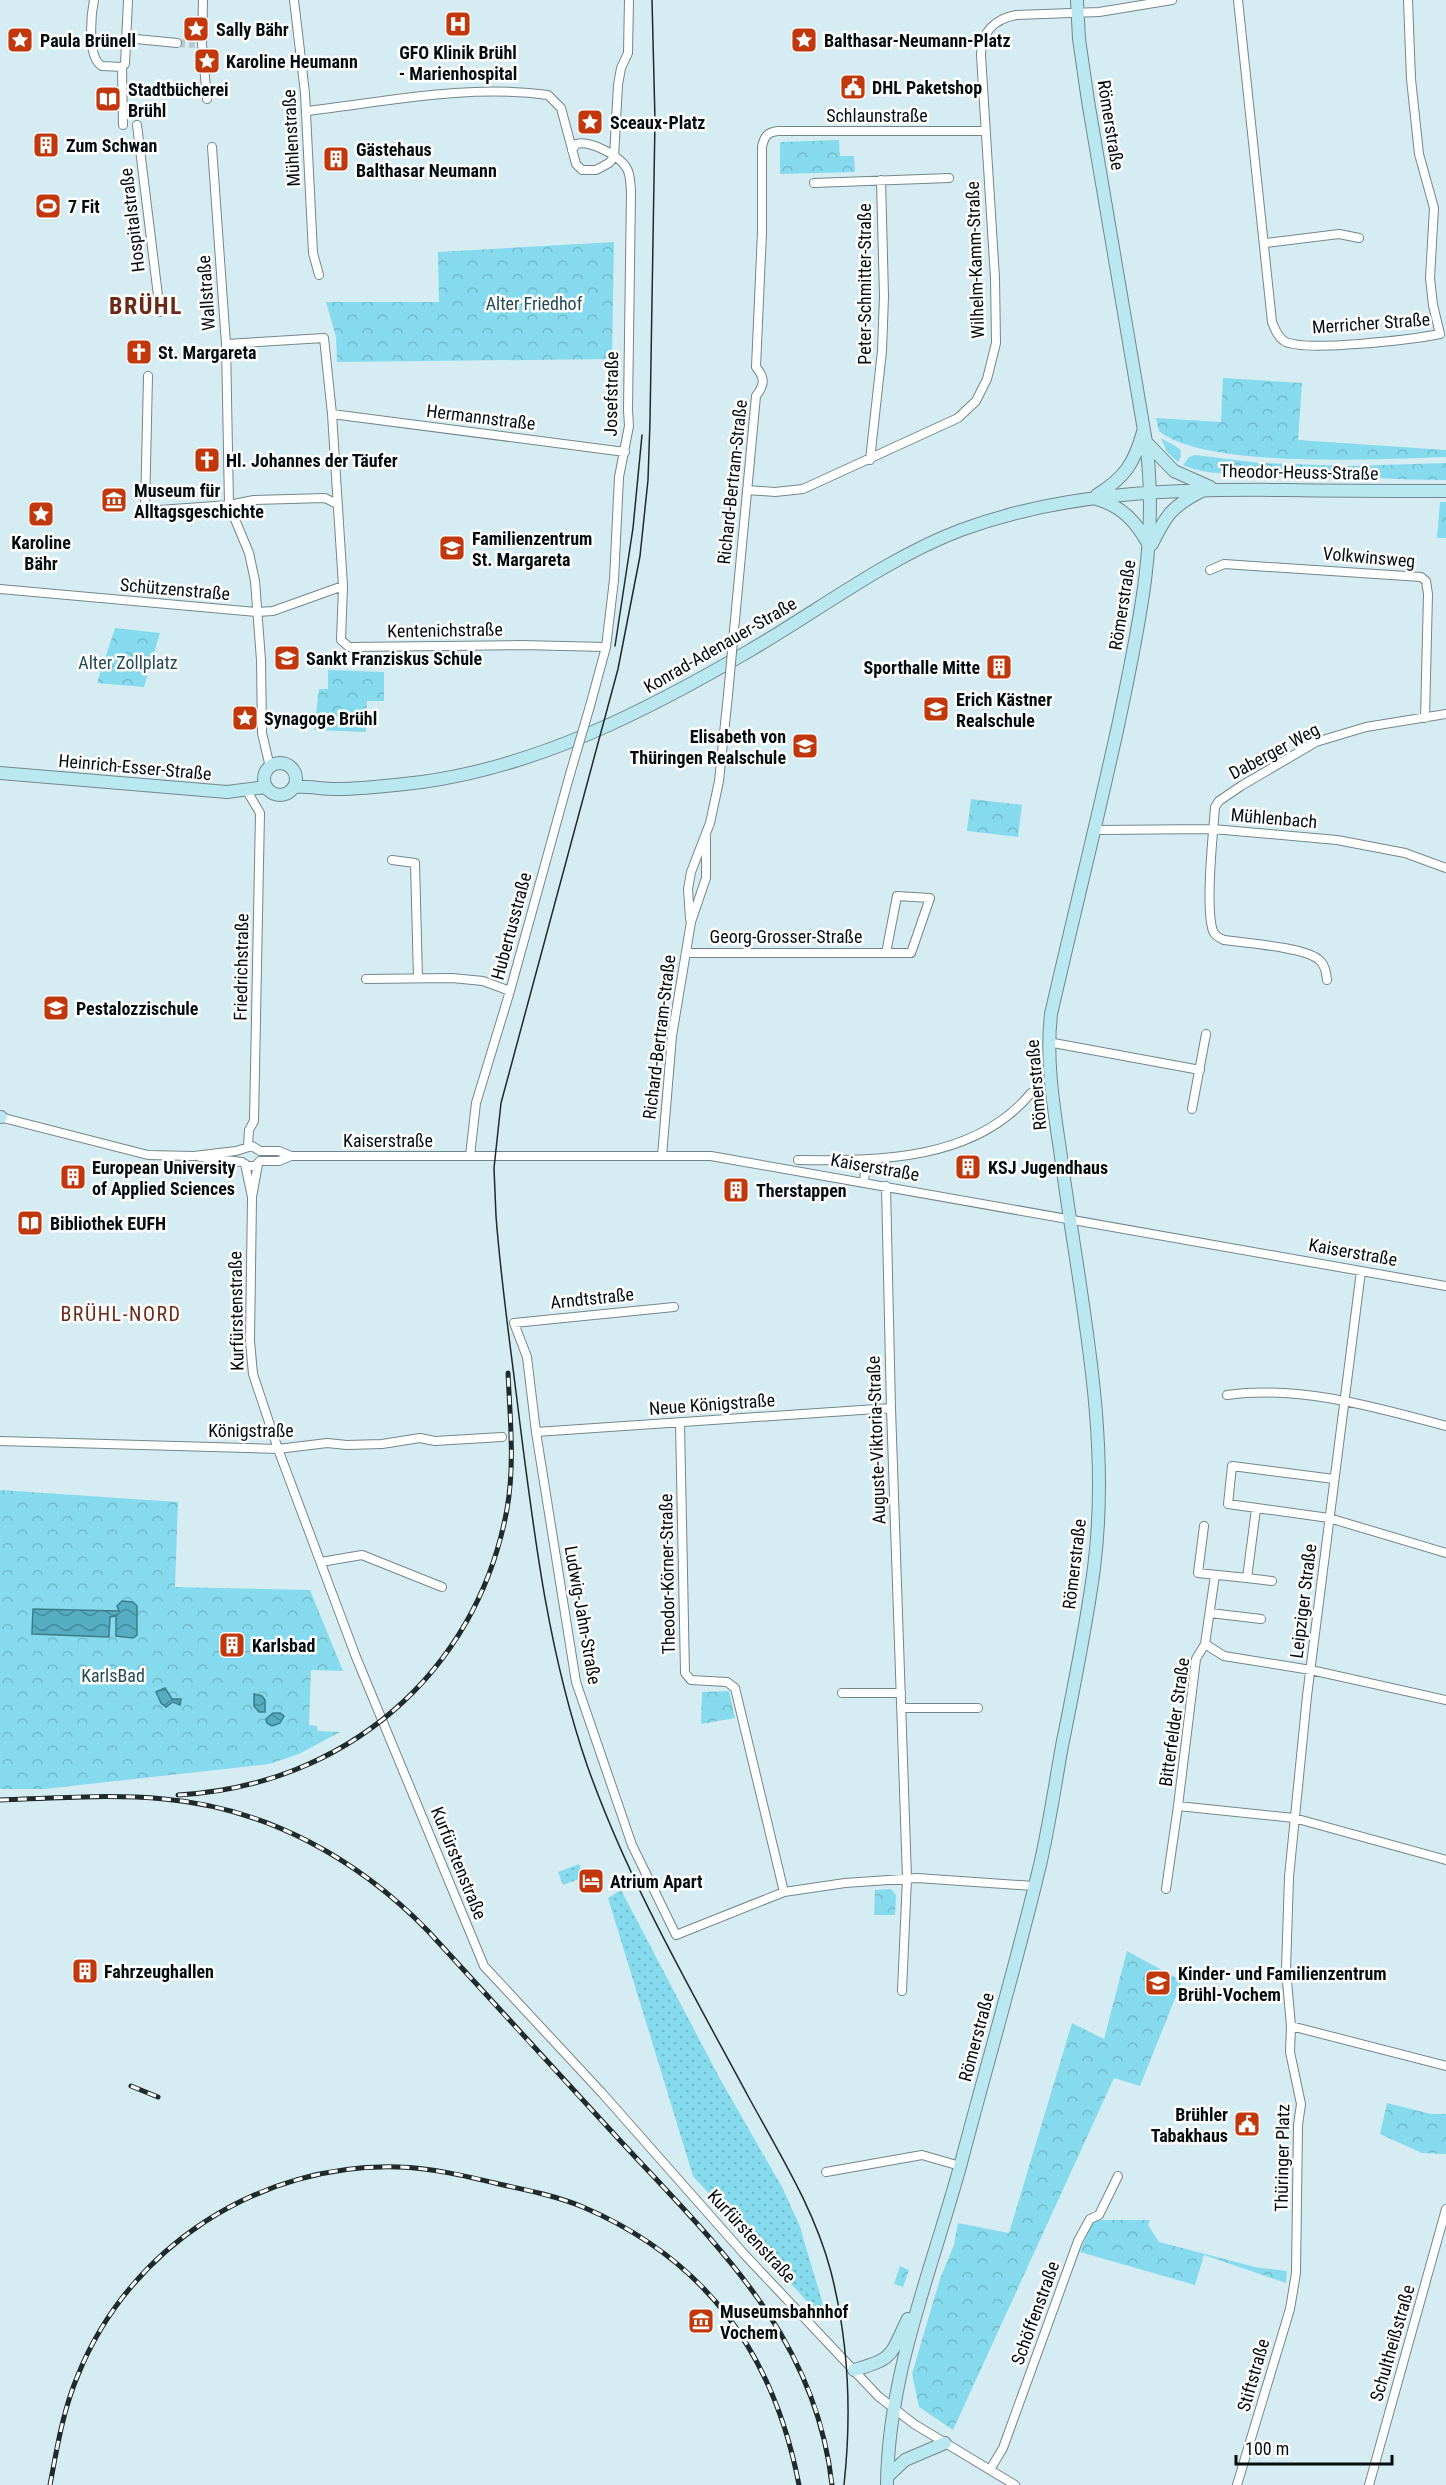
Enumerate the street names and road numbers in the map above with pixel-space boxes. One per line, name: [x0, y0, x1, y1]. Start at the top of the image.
street label: Römerstraße: [1093, 78, 1129, 172]
street label: Mühlenstraße: [278, 89, 304, 187]
street label: Schlaunstraße: [826, 105, 928, 126]
street label: Hospitalstraße: [115, 167, 149, 273]
street label: Wilhelm-Kamm-Straße: [962, 181, 988, 339]
street label: Peter-Schmitter-Straße: [854, 203, 875, 365]
street label: Wallstraße: [193, 255, 219, 331]
street label: Merricher Straße: [1311, 308, 1431, 338]
street label: Josefstraße: [600, 351, 622, 437]
street label: Richard-Bertram-Straße: [713, 399, 751, 565]
street label: Hermannstraße: [425, 400, 537, 434]
street label: Theodor-Heuss-Straße: [1219, 460, 1379, 484]
street label: Volkwinsweg: [1322, 542, 1416, 572]
street label: Römerstraße: [1104, 558, 1140, 652]
street label: Schützenstraße: [119, 574, 231, 604]
street label: Konrad-Adenauer-Straße: [640, 593, 800, 697]
street label: Kentenichstraße: [387, 618, 503, 642]
street label: Daberger Weg: [1225, 718, 1323, 784]
street label: Heinrich-Esser-Straße: [58, 750, 212, 784]
street label: Mühlenbach: [1230, 804, 1318, 832]
street label: Hubertusstraße: [487, 870, 535, 982]
street label: Friedrichstraße: [230, 913, 252, 1021]
street label: Georg-Grosser-Straße: [710, 926, 862, 947]
street label: Richard-Bertram-Straße: [638, 954, 680, 1120]
street label: Römerstraße: [1022, 1039, 1050, 1131]
street label: Kaiserstraße: [343, 1130, 433, 1151]
street label: Kaiserstraße: [829, 1149, 921, 1185]
street label: Kaiserstraße: [1307, 1234, 1399, 1270]
street label: Kurfürstenstraße: [224, 1251, 248, 1371]
street label: Arndtstraße: [549, 1283, 635, 1313]
street label: Auguste-Viktoria-Straße: [863, 1355, 889, 1525]
street label: Neue Königstraße: [648, 1389, 776, 1419]
street label: Königstraße: [208, 1420, 294, 1441]
street label: Theodor-Körner-Straße: [655, 1493, 679, 1655]
street label: Römerstraße: [1058, 1517, 1090, 1611]
street label: Leipziger Straße: [1286, 1543, 1320, 1659]
street label: Ludwig-Jahn-Straße: [560, 1544, 606, 1686]
street label: Bitterfelder Straße: [1155, 1656, 1193, 1788]
street label: Kurfürstenstraße: [427, 1804, 491, 1922]
street label: Römerstraße: [954, 1990, 998, 2084]
street label: Thüringer Platz: [1271, 2104, 1293, 2212]
street label: Kurfürstenstraße: [704, 2185, 800, 2287]
street label: Schöffenstraße: [1007, 2258, 1063, 2368]
street label: Schultheißstraße: [1365, 2282, 1419, 2404]
street label: Stiftstraße: [1233, 2336, 1273, 2414]

